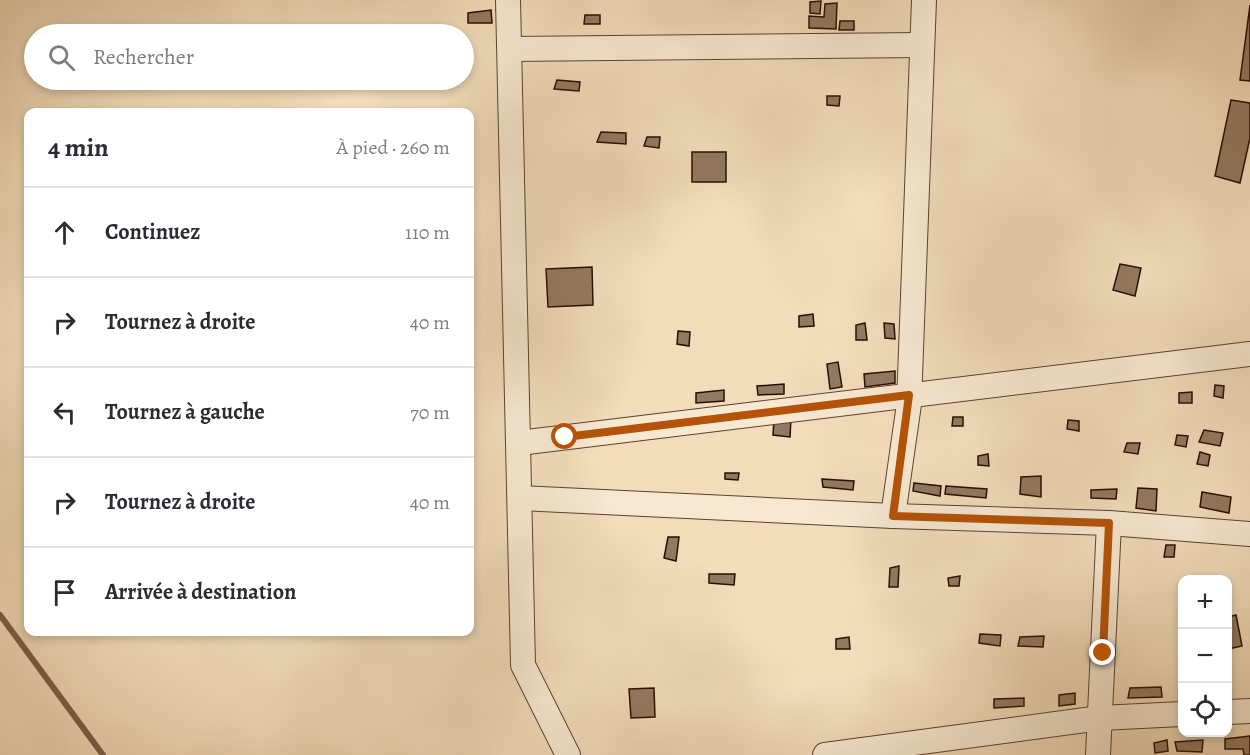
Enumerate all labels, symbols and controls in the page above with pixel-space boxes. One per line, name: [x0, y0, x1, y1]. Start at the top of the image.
search box: [24, 24, 474, 90]
icon: search: [45, 41, 78, 74]
text: Rechercher: [93, 42, 194, 72]
text: 4 min: [48, 130, 109, 165]
text: À pied · 260 m: [337, 134, 450, 161]
icon: ahead: [48, 216, 81, 249]
text: Continuez: [105, 217, 200, 247]
text: 110 m: [405, 219, 450, 246]
icon: right: [48, 306, 81, 339]
text: Tournez à droite: [105, 307, 256, 337]
text: 40 m: [410, 309, 450, 336]
icon: left: [48, 396, 81, 429]
text: Tournez à gauche: [105, 397, 265, 427]
text: 70 m: [410, 399, 450, 426]
route start: [551, 423, 577, 449]
icon: right: [48, 486, 81, 519]
text: Tournez à droite: [105, 487, 256, 517]
text: 40 m: [410, 489, 450, 516]
map controls: [1178, 575, 1232, 737]
button: +: [1178, 575, 1232, 629]
icon: arrive: [48, 576, 81, 609]
text: Arrivée à destination: [105, 577, 296, 607]
button: −: [1178, 629, 1232, 683]
route end: [1089, 639, 1115, 665]
button: locate: [1178, 683, 1232, 737]

